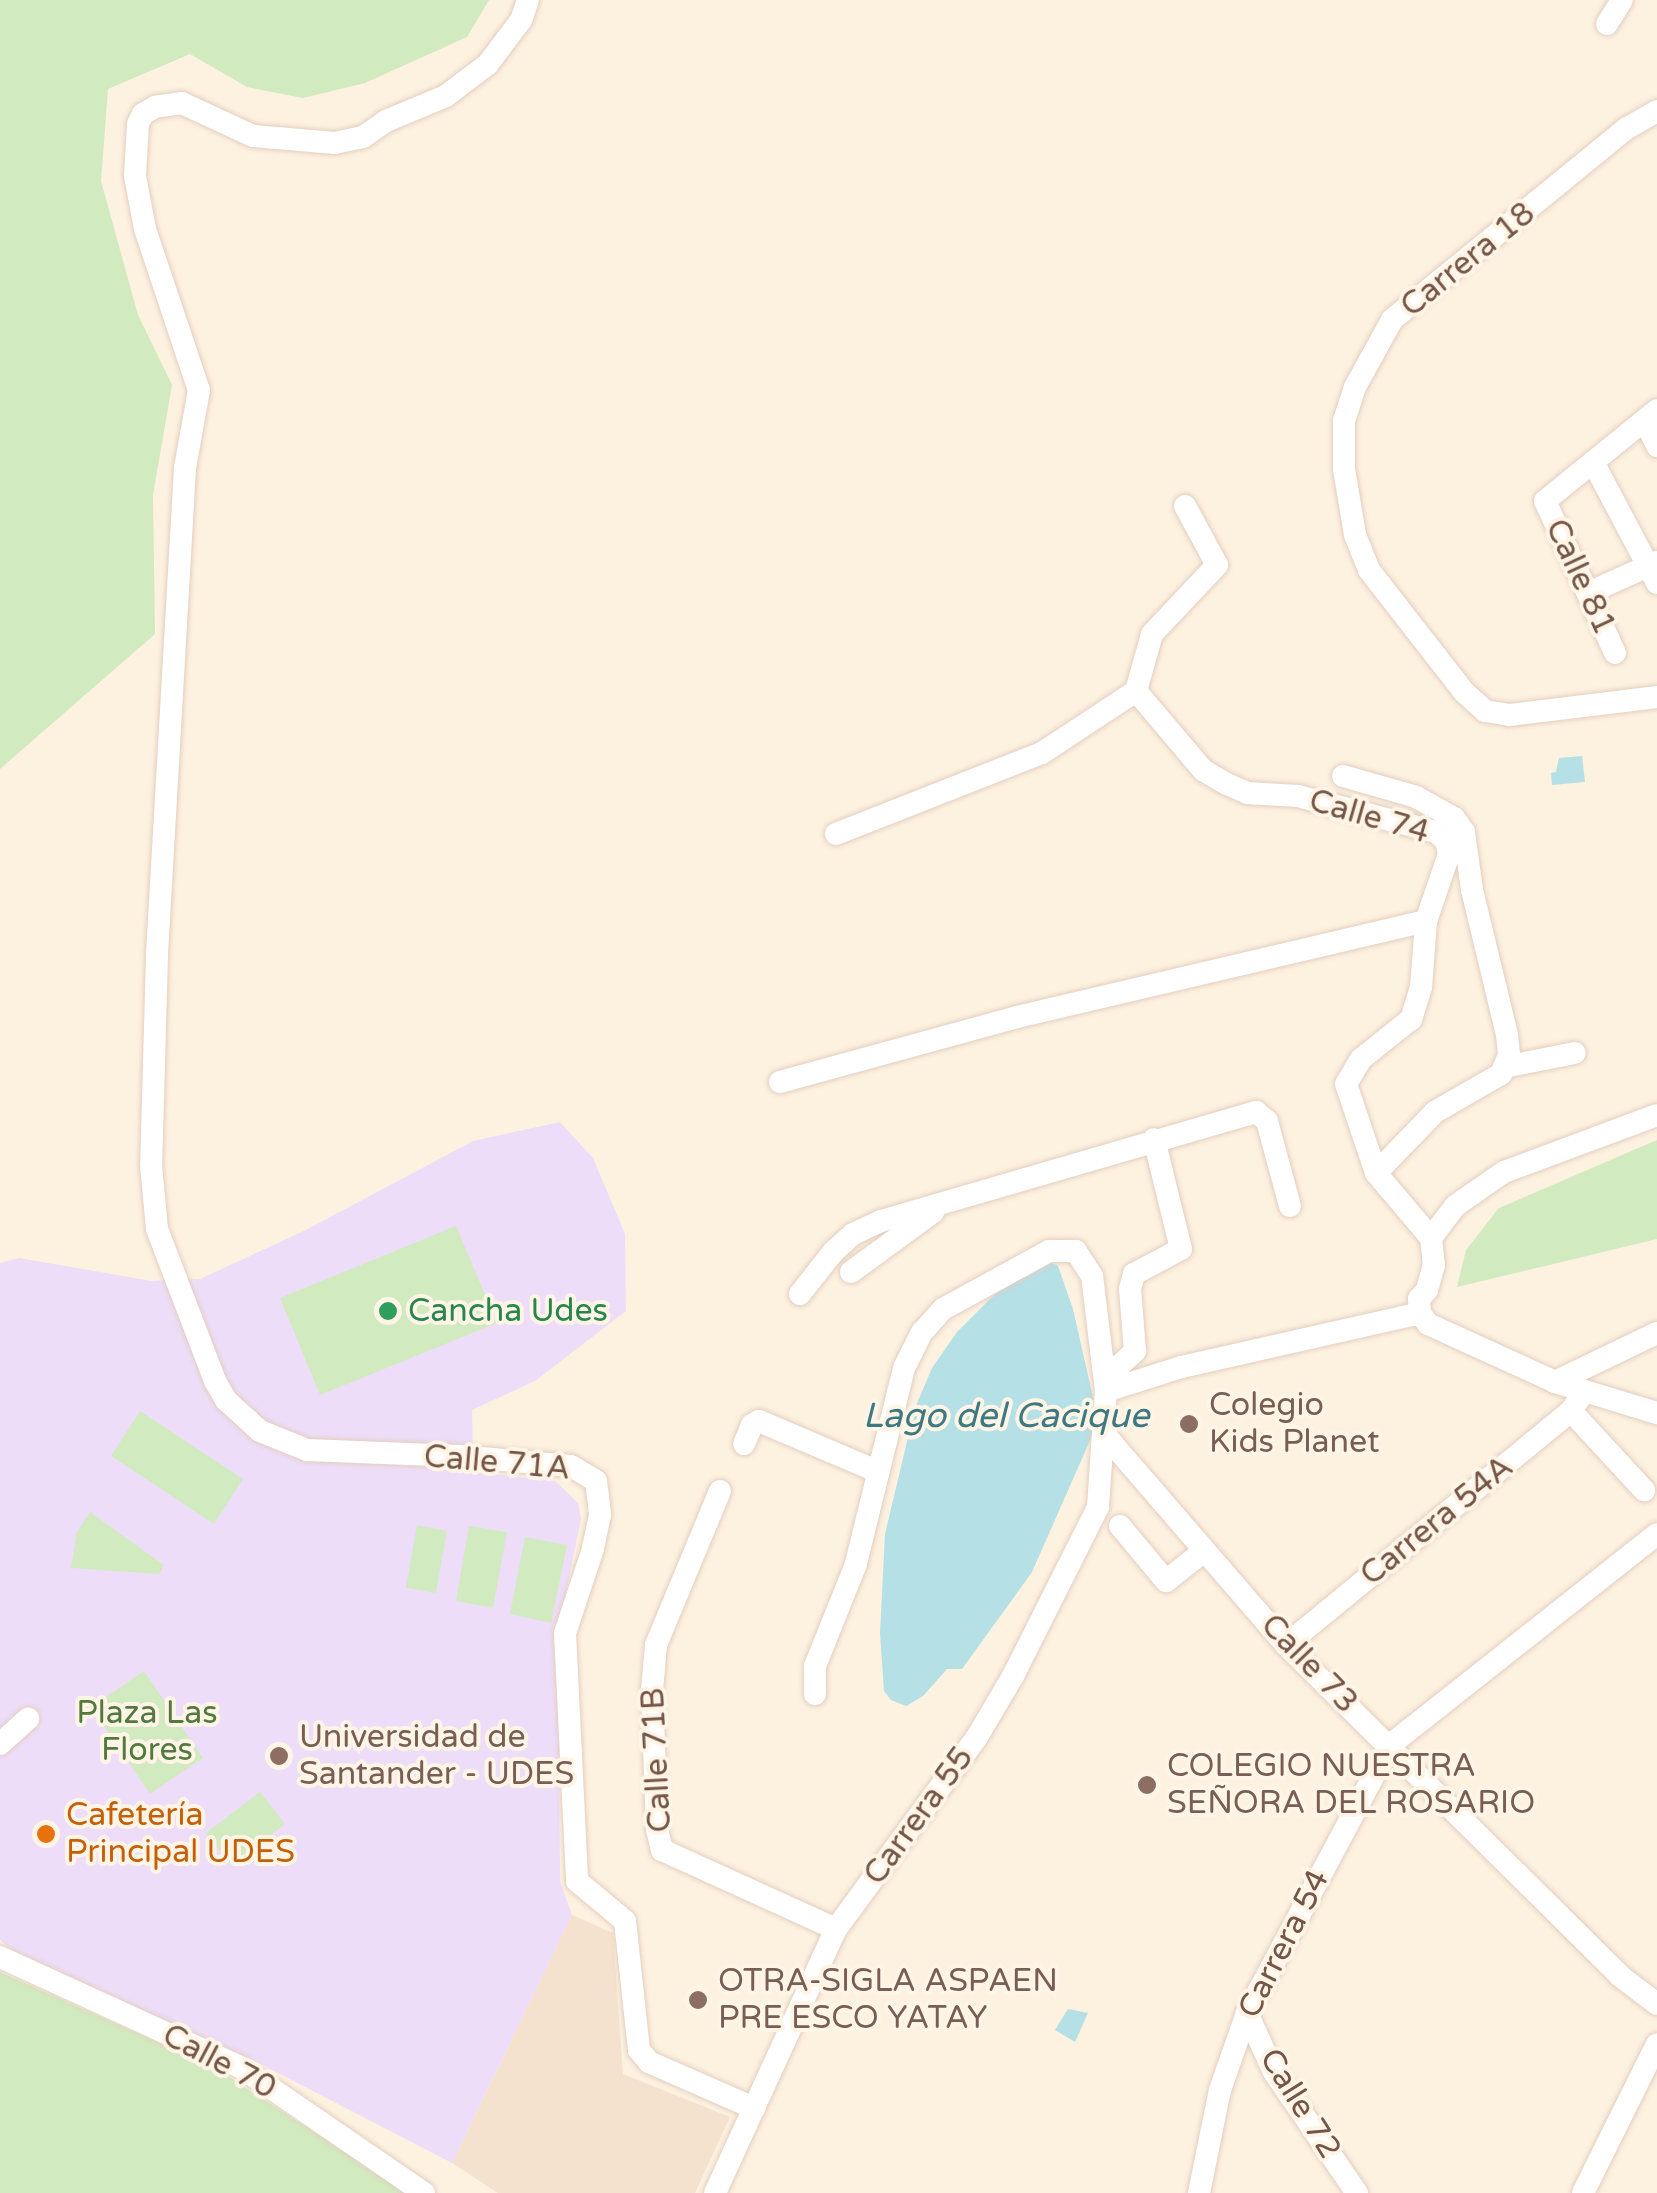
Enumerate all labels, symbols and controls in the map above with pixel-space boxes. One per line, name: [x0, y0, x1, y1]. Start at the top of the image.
street label: Carrera 18: [1393, 194, 1543, 326]
street label: Calle 81: [1537, 513, 1623, 641]
street label: Calle 74: [1305, 782, 1433, 852]
place label: Cancha Udes: [408, 1292, 608, 1330]
marker: Cancha Udes: [377, 1300, 399, 1322]
place label: Colegio Kids Planet: [1209, 1387, 1379, 1462]
water label: Lago del Cacique: [863, 1395, 1149, 1437]
marker: Colegio Kids Planet: [1178, 1413, 1200, 1435]
street label: Calle 71A: [422, 1437, 572, 1489]
street label: Carrera 54A: [1353, 1448, 1521, 1594]
street label: Calle 73: [1253, 1607, 1365, 1721]
street label: Calle 71B: [634, 1687, 680, 1833]
park label: Plaza Las Flores: [76, 1695, 218, 1770]
place label: Universidad de Santander - UDES: [299, 1719, 574, 1794]
street label: Carrera 55: [856, 1740, 982, 1892]
marker: Universidad de Santander - UDES: [268, 1745, 290, 1767]
place label: COLEGIO NUESTRA SEÑORA DEL ROSARIO: [1167, 1748, 1535, 1823]
marker: COLEGIO NUESTRA SEÑORA DEL ROSARIO: [1136, 1774, 1158, 1796]
place label: Cafetería Principal UDES: [66, 1797, 295, 1872]
marker: Cafetería Principal UDES: [35, 1823, 57, 1845]
street label: Carrera 54: [1230, 1864, 1338, 2024]
place label: OTRA-SIGLA ASPAEN PRE ESCO YATAY: [718, 1963, 1058, 2038]
marker: OTRA-SIGLA ASPAEN PRE ESCO YATAY: [687, 1989, 709, 2011]
street label: Calle 70: [156, 2016, 282, 2108]
street label: Calle 72: [1251, 2042, 1349, 2166]

